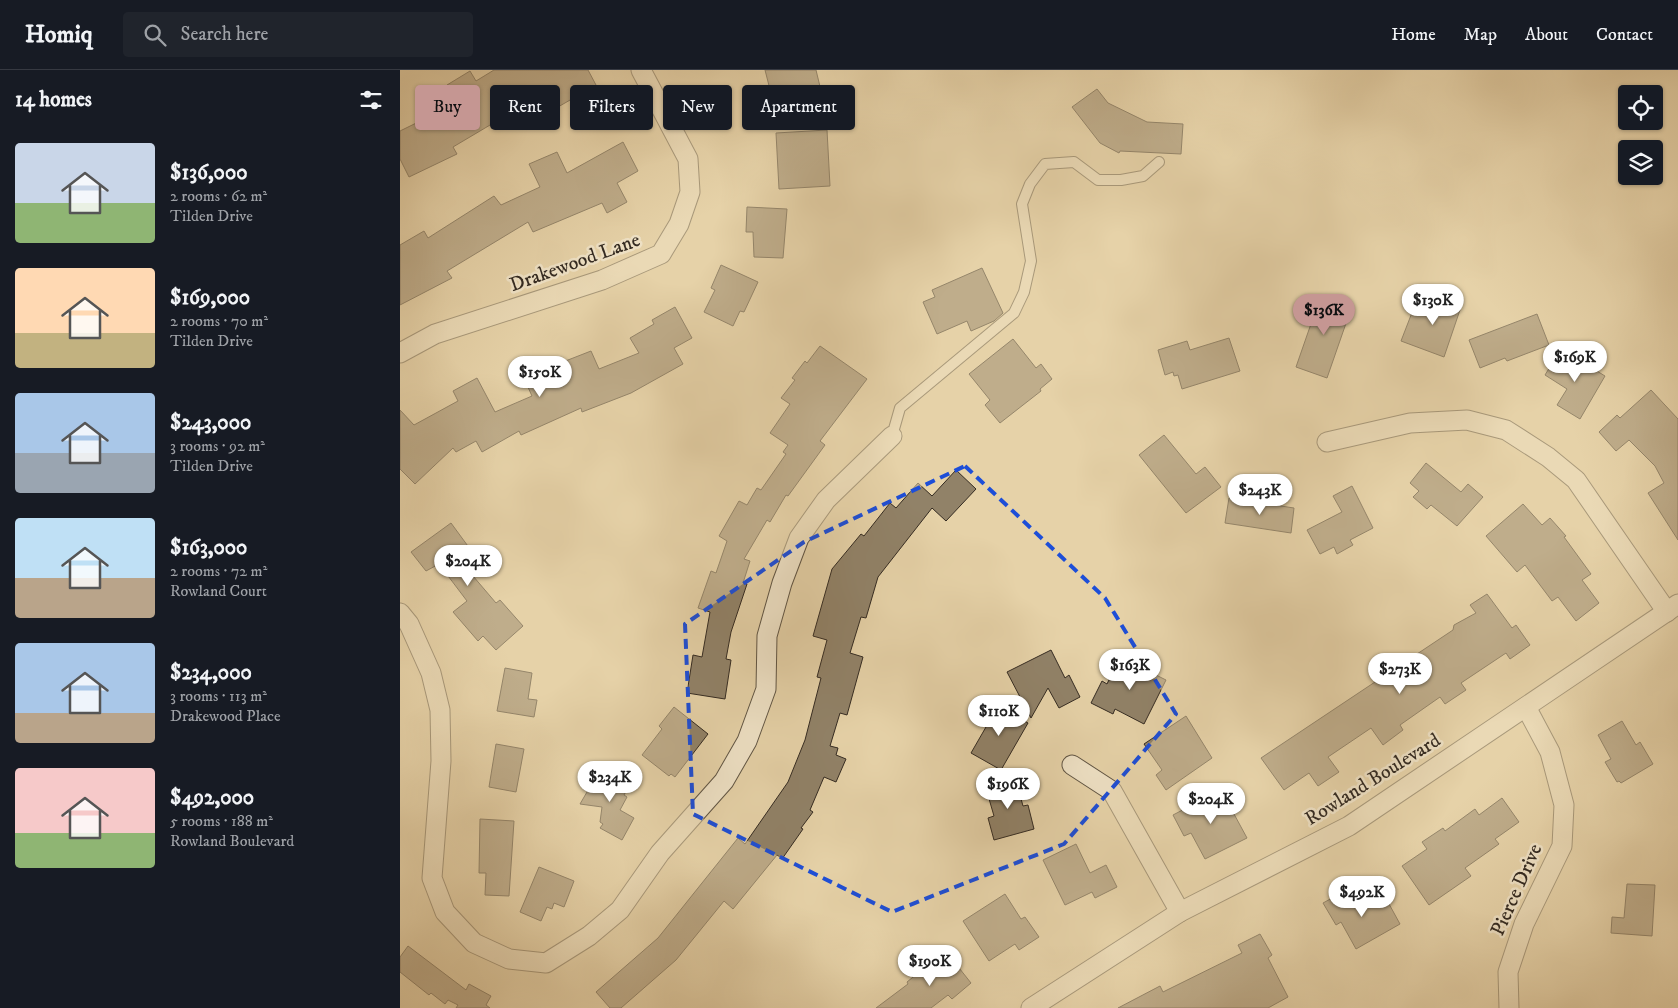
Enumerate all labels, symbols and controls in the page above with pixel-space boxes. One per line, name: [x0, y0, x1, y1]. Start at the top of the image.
search box: [123, 12, 473, 57]
text: Homiq: [25, 20, 93, 50]
icon: search: [141, 21, 169, 49]
text: Search here: [181, 23, 268, 46]
text: Home: [1391, 24, 1436, 46]
text: Map: [1464, 24, 1497, 46]
text: About: [1525, 24, 1568, 46]
text: Contact: [1596, 24, 1653, 46]
chip: Buy: [415, 85, 480, 130]
chip: Rent: [490, 85, 560, 130]
chip: Filters: [570, 85, 653, 130]
chip: New: [663, 85, 732, 130]
chip: Apartment: [742, 85, 855, 130]
map controls: [1618, 85, 1663, 185]
button: locate: [1618, 85, 1663, 130]
icon: filters: [357, 86, 385, 114]
text: 14 homes: [15, 87, 92, 113]
button: layers: [1618, 140, 1663, 185]
text: $136,000: [170, 160, 248, 186]
icon: home: [55, 163, 115, 223]
text: 2 rooms · 62 m²: [170, 186, 267, 206]
text: Tilden Drive: [170, 206, 253, 226]
street label: Drakewood Lane: [506, 228, 644, 298]
pin: $130K: [1398, 284, 1468, 326]
text: $169,000: [170, 285, 250, 311]
icon: home: [55, 288, 115, 348]
text: $130K: [1413, 290, 1453, 310]
pin: $136K: [1289, 294, 1359, 336]
text: $136K: [1304, 300, 1344, 320]
text: 2 rooms · 70 m²: [170, 311, 268, 331]
text: Tilden Drive: [170, 331, 253, 351]
pin: $169K: [1540, 340, 1610, 383]
text: $169K: [1554, 347, 1596, 367]
pin: $150K: [505, 356, 575, 398]
text: $150K: [519, 362, 561, 382]
text: $243,000: [170, 410, 251, 436]
icon: home: [55, 413, 115, 473]
text: 3 rooms · 92 m²: [170, 436, 265, 456]
text: Tilden Drive: [170, 456, 253, 476]
pin: $243K: [1225, 474, 1295, 516]
text: $243K: [1238, 480, 1282, 500]
text: $163,000: [170, 535, 247, 561]
icon: home: [55, 538, 115, 598]
pin: $204K: [433, 544, 503, 587]
text: $204K: [445, 551, 491, 571]
text: 2 rooms · 72 m²: [170, 561, 267, 581]
text: Rowland Court: [170, 581, 267, 601]
pin: $163K: [1095, 648, 1165, 691]
pin: $273K: [1365, 652, 1435, 695]
text: $163K: [1110, 655, 1150, 675]
text: $273K: [1379, 659, 1421, 679]
text: $234,000: [170, 660, 252, 686]
icon: home: [55, 663, 115, 723]
text: 3 rooms · 113 m²: [170, 686, 267, 706]
pin: $110K: [964, 694, 1034, 737]
text: $110K: [979, 701, 1019, 721]
text: Drakewood Place: [170, 706, 281, 726]
street label: Rowland Boulevard: [1300, 728, 1446, 832]
pin: $234K: [575, 760, 645, 803]
text: $234K: [588, 767, 632, 787]
pin: $196K: [973, 768, 1043, 810]
text: $196K: [987, 774, 1029, 794]
pin: $204K: [1176, 782, 1246, 825]
text: $492,000: [170, 785, 254, 811]
icon: home: [55, 788, 115, 848]
text: $204K: [1188, 789, 1234, 809]
text: 5 rooms · 188 m²: [170, 811, 273, 831]
text: Rowland Boulevard: [170, 831, 294, 851]
street label: Pierce Drive: [1486, 840, 1548, 940]
pin: $492K: [1327, 876, 1397, 918]
text: $492K: [1339, 882, 1385, 902]
pin: $190K: [895, 944, 965, 987]
text: $190K: [909, 951, 951, 971]

